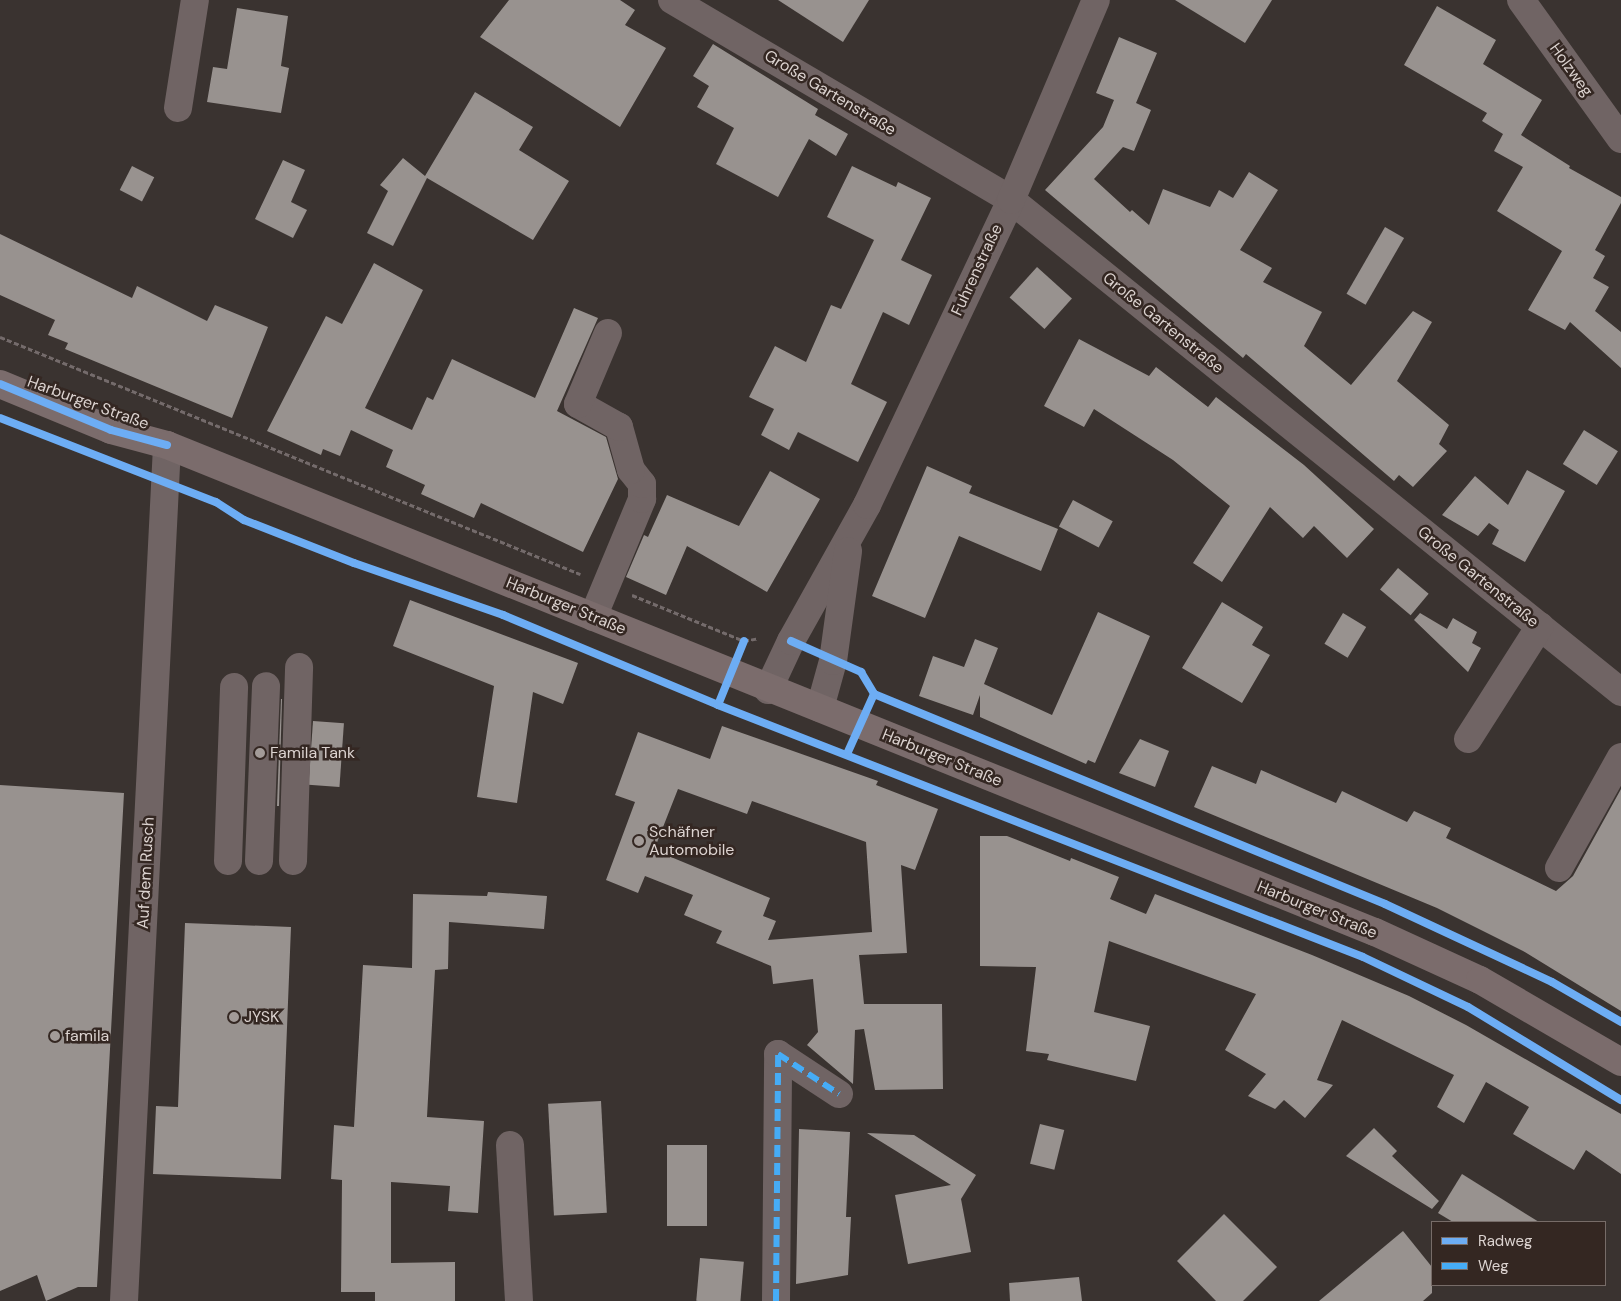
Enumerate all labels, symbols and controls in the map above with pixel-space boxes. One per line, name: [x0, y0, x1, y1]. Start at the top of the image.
street label: Holzweg: [1545, 40, 1597, 100]
street label: Große Gartenstraße: [761, 46, 899, 140]
street label: Fuhrenstraße: [947, 221, 1007, 319]
street label: Große Gartenstraße: [1099, 268, 1227, 378]
street label: Harburger Straße: [25, 372, 151, 434]
street label: Große Gartenstraße: [1414, 522, 1542, 632]
street label: Harburger Straße: [503, 573, 629, 639]
street label: Harburger Straße: [879, 725, 1005, 791]
place label: Famila Tank: [270, 743, 355, 763]
marker: Famila Tank: [254, 747, 266, 759]
street label: Auf dem Rusch: [133, 817, 159, 929]
place label: Schäfner Automobile: [649, 822, 734, 860]
marker: Schäfner Automobile: [633, 835, 645, 847]
street label: Harburger Straße: [1254, 877, 1380, 943]
place label: JYSK: [244, 1007, 279, 1027]
marker: JYSK: [228, 1011, 240, 1023]
place label: famila: [65, 1026, 109, 1046]
marker: famila: [49, 1030, 61, 1042]
legend: [1431, 1221, 1606, 1286]
text: Radweg: [1478, 1231, 1532, 1251]
text: Weg: [1478, 1256, 1509, 1276]

